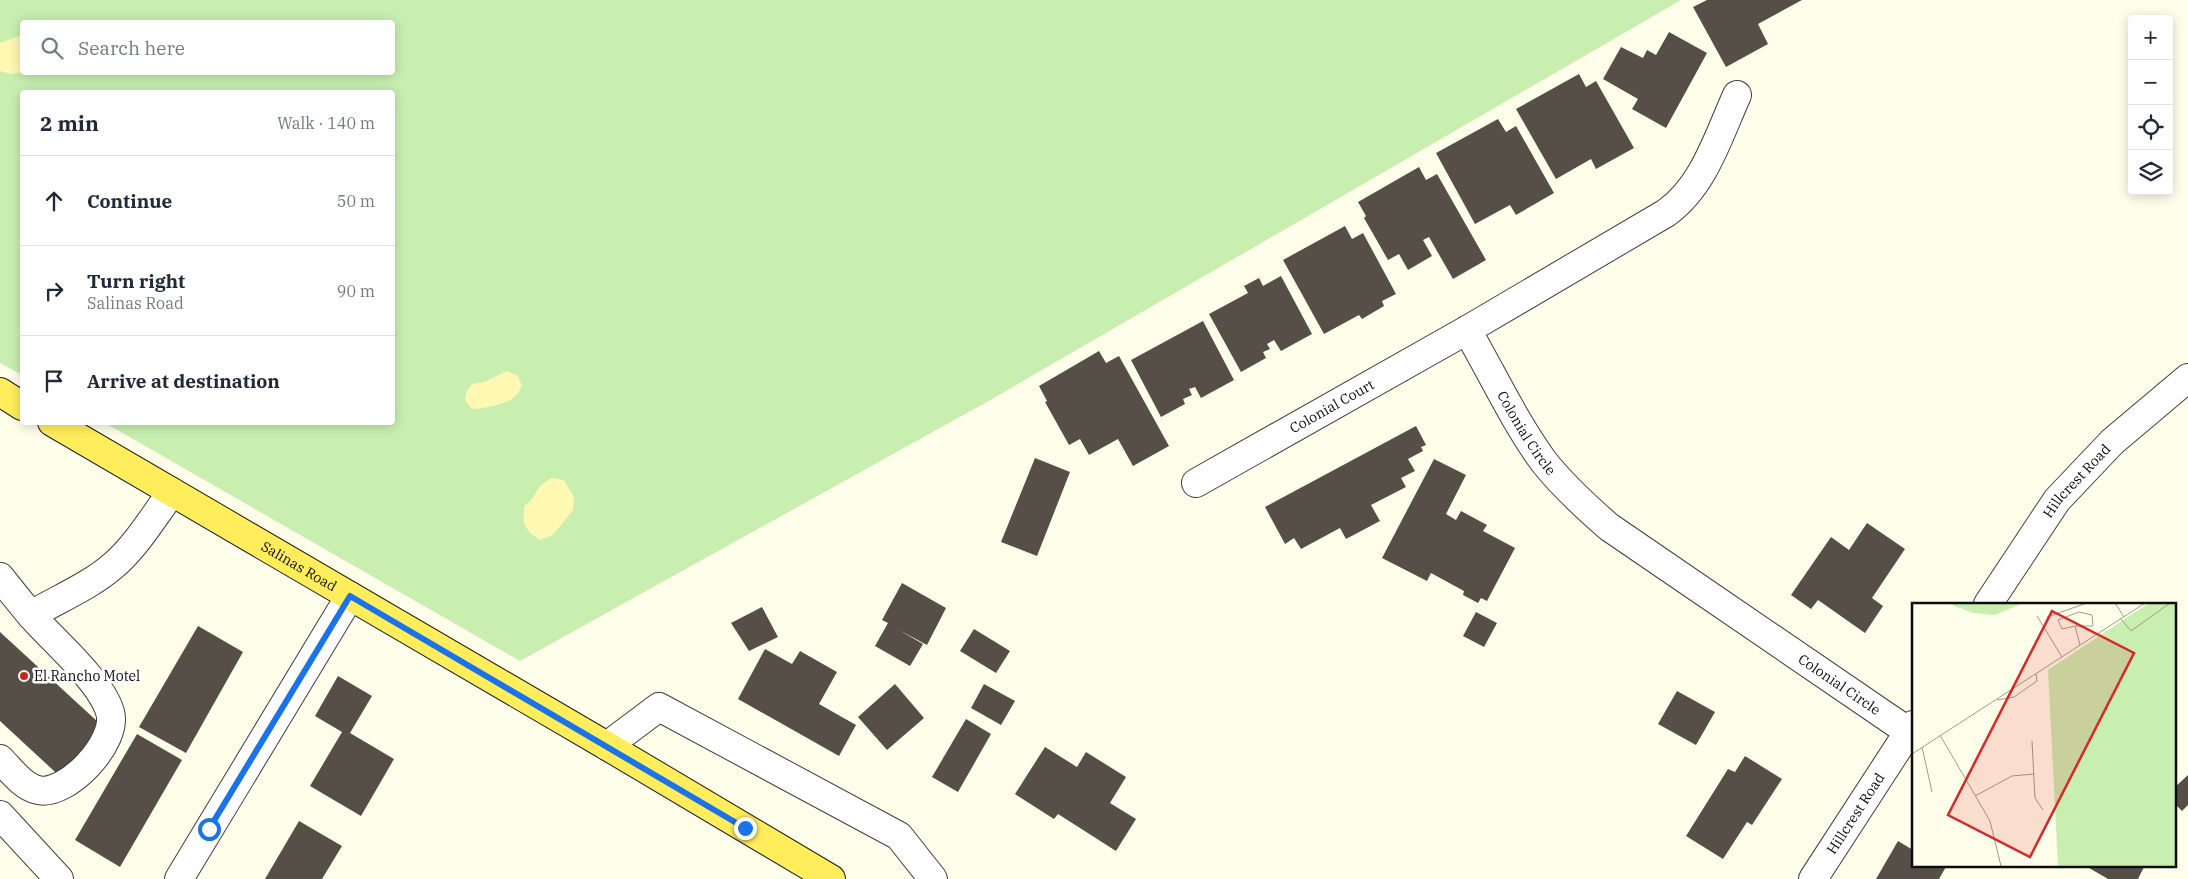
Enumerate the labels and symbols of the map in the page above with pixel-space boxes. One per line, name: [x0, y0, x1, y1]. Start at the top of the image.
street label: Colonial Court: [1286, 375, 1377, 437]
street label: Colonial Circle: [1493, 388, 1560, 479]
street label: Hillcrest Road: [2039, 440, 2115, 521]
street label: Salinas Road: [258, 537, 340, 596]
inset map: [1912, 603, 2176, 866]
street label: Colonial Circle: [1795, 650, 1884, 719]
place label: El Rancho Motel: [34, 667, 140, 685]
marker: El Rancho Motel: [18, 670, 30, 682]
street label: Hillcrest Road: [1823, 769, 1889, 858]
route end: [734, 817, 757, 840]
route start: [198, 818, 221, 841]

